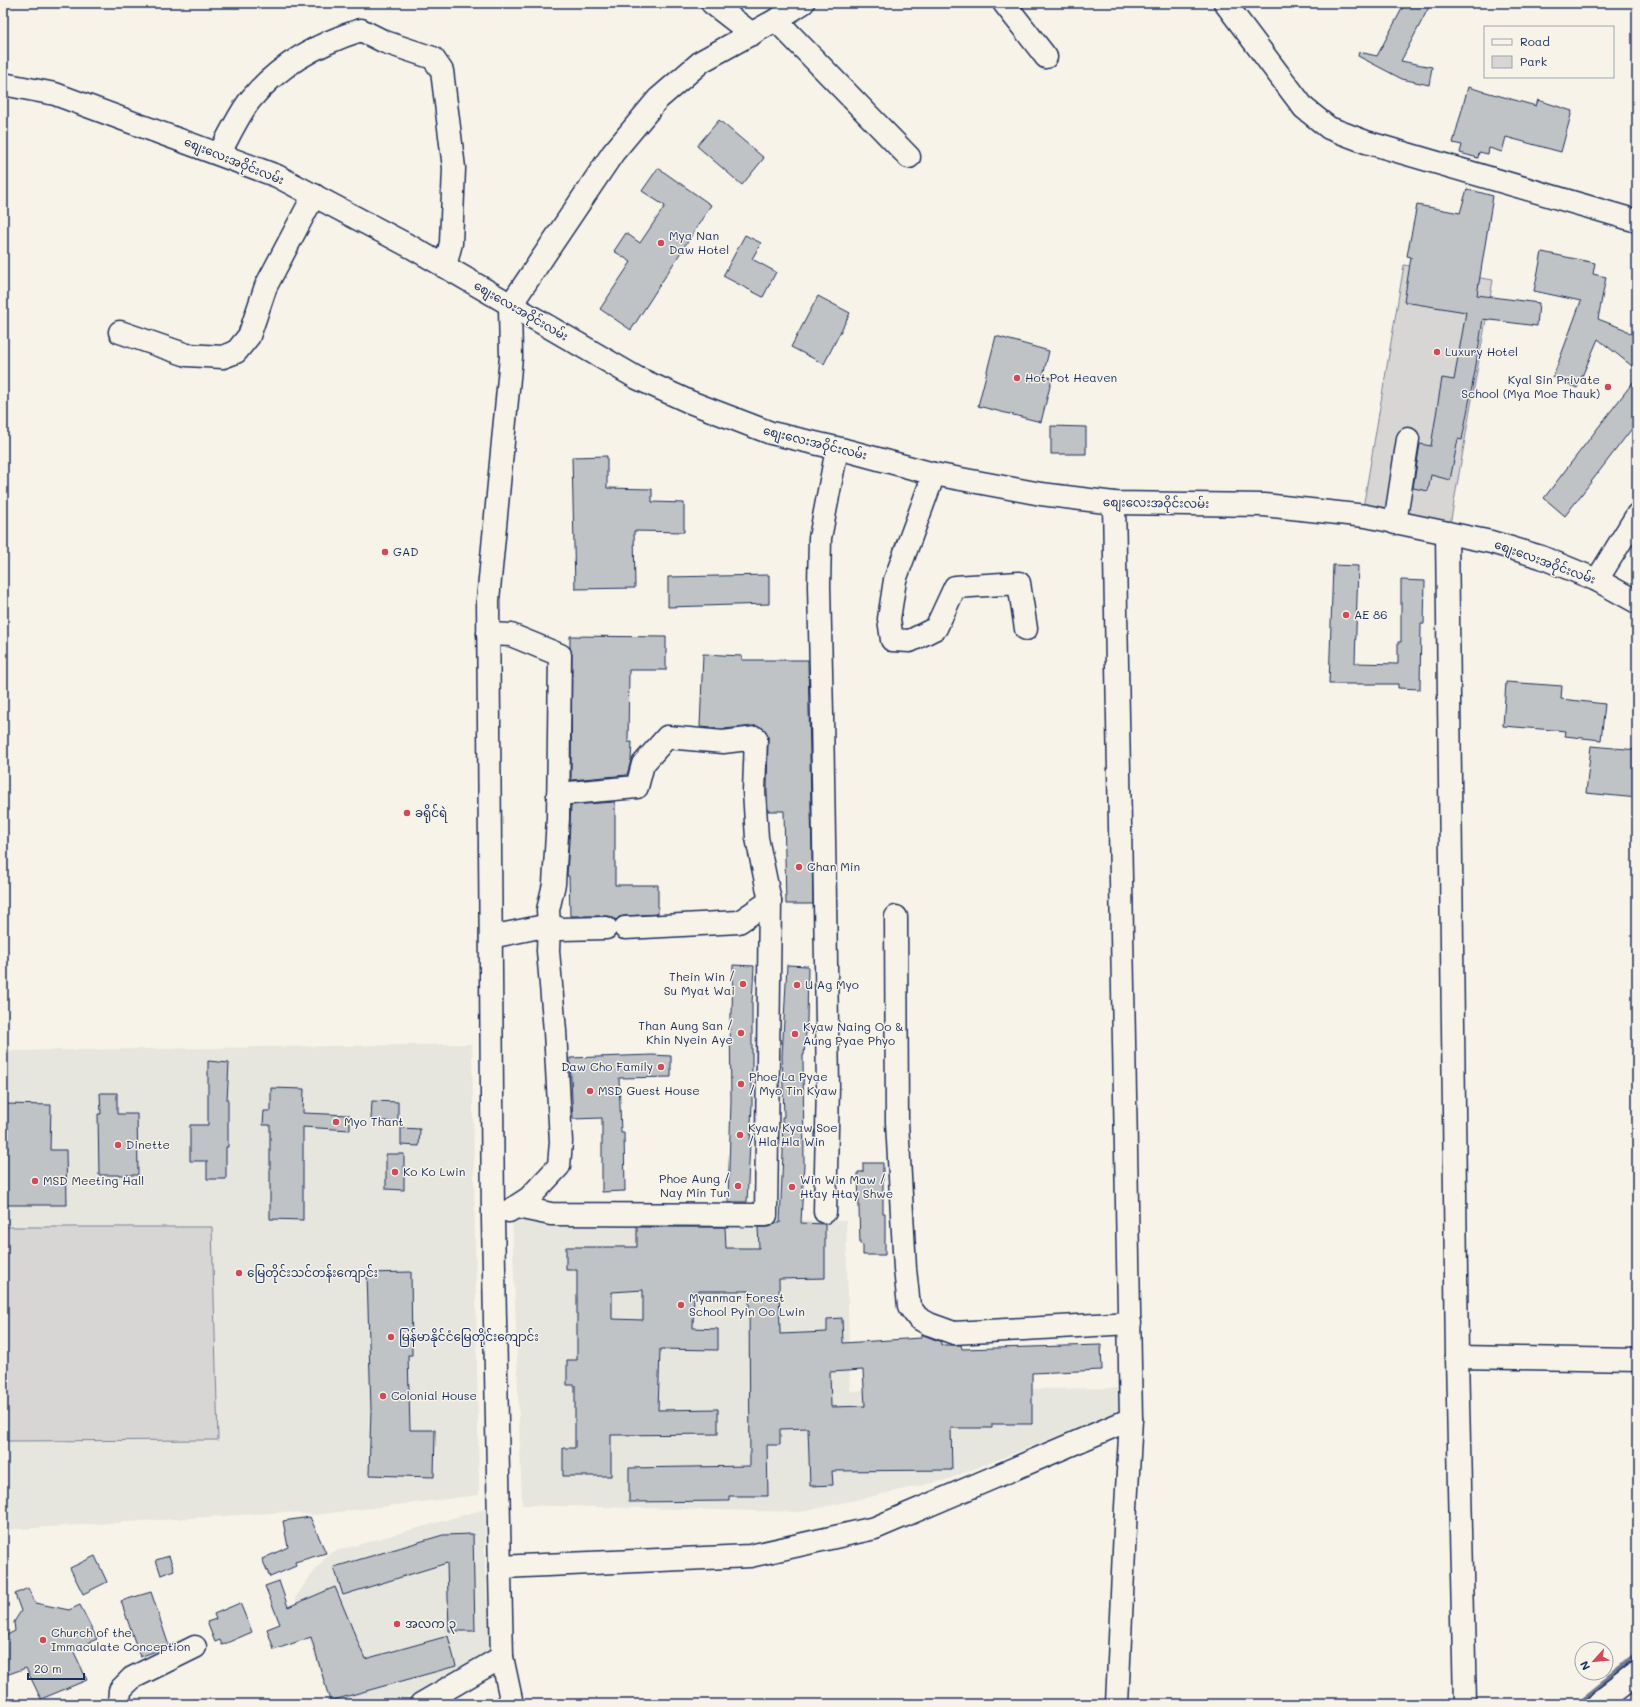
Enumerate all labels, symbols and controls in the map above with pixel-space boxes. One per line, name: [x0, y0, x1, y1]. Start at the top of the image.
legend: [1484, 26, 1614, 78]
text: Road: [1520, 33, 1550, 49]
text: Park: [1520, 53, 1547, 69]
street label: စျေးလေးအဝိုင်းလမ်း: [181, 133, 287, 190]
place label: Mya Nan Daw Hotel: [669, 227, 729, 257]
marker: Mya Nan Daw Hotel: [656, 238, 666, 248]
street label: စျေးလေးအဝိုင်းလမ်း: [470, 277, 572, 346]
place label: Luxury Hotel: [1445, 343, 1518, 359]
marker: Luxury Hotel: [1432, 347, 1442, 357]
place label: Hot Pot Heaven: [1025, 369, 1117, 385]
place label: Kyal Sin Private School (Mya Moe Thauk): [1461, 371, 1600, 401]
marker: Hot Pot Heaven: [1012, 373, 1022, 383]
marker: Kyal Sin Private School (Mya Moe Thauk): [1603, 382, 1613, 392]
street label: စျေးလေးအဝိုင်းလမ်း: [761, 421, 869, 466]
street label: စျေးလေးအဝိုင်းလမ်း: [1103, 493, 1209, 514]
street label: စျေးလေးအဝိုင်းလမ်း: [1492, 535, 1598, 590]
place label: GAD: [393, 543, 418, 559]
marker: GAD: [380, 547, 390, 557]
place label: AE 86: [1354, 606, 1388, 622]
marker: AE 86: [1341, 610, 1351, 620]
place label: ခရိုင်ရဲ: [415, 804, 448, 823]
marker: ခရိုင်ရဲ: [402, 808, 412, 818]
place label: Chan Min: [807, 858, 860, 874]
marker: Chan Min: [794, 862, 804, 872]
place label: Thein Win / Su Myat Wai: [664, 968, 735, 998]
place label: U Ag Myo: [805, 976, 859, 992]
marker: Thein Win / Su Myat Wai: [738, 979, 748, 989]
marker: U Ag Myo: [792, 980, 802, 990]
place label: Than Aung San / Khin Nyein Aye: [638, 1017, 733, 1047]
place label: Kyaw Naing Oo & Aung Pyae Phyo: [803, 1018, 904, 1048]
marker: Than Aung San / Khin Nyein Aye: [736, 1028, 746, 1038]
marker: Kyaw Naing Oo & Aung Pyae Phyo: [790, 1029, 800, 1039]
place label: Daw Cho Family: [561, 1058, 653, 1074]
marker: Daw Cho Family: [656, 1062, 666, 1072]
place label: Phoe La Pyae / Myo Tin Kyaw: [749, 1068, 837, 1098]
marker: Phoe La Pyae / Myo Tin Kyaw: [736, 1079, 746, 1089]
place label: MSD Guest House: [598, 1082, 700, 1098]
marker: MSD Guest House: [585, 1086, 595, 1096]
place label: Myo Thant: [344, 1113, 404, 1129]
marker: Myo Thant: [331, 1117, 341, 1127]
place label: Kyaw Kyaw Soe / Hla Hla Win: [748, 1119, 838, 1149]
marker: Kyaw Kyaw Soe / Hla Hla Win: [735, 1130, 745, 1140]
place label: Dinette: [126, 1136, 170, 1152]
marker: Dinette: [113, 1140, 123, 1150]
place label: Ko Ko Lwin: [403, 1163, 465, 1179]
marker: Ko Ko Lwin: [390, 1167, 400, 1177]
place label: Phoe Aung / Nay Min Tun: [659, 1170, 730, 1200]
place label: Win Win Maw / Htay Htay Shwe: [800, 1171, 893, 1201]
place label: MSD Meeting Hall: [43, 1172, 144, 1188]
marker: MSD Meeting Hall: [30, 1176, 40, 1186]
marker: Phoe Aung / Nay Min Tun: [733, 1181, 743, 1191]
marker: Win Win Maw / Htay Htay Shwe: [787, 1182, 797, 1192]
place label: မြေတိုင်းသင်တန်းကျောင်း: [247, 1264, 378, 1283]
marker: မြေတိုင်းသင်တန်းကျောင်း: [234, 1268, 244, 1278]
place label: Myanmar Forest School Pyin Oo Lwin: [689, 1289, 805, 1319]
marker: Myanmar Forest School Pyin Oo Lwin: [676, 1300, 686, 1310]
place label: မြန်မာနိုင်ငံမြေတိုင်းကျောင်း: [399, 1328, 539, 1347]
marker: မြန်မာနိုင်ငံမြေတိုင်းကျောင်း: [386, 1332, 396, 1342]
place label: Colonial House: [391, 1387, 477, 1403]
marker: Colonial House: [378, 1391, 388, 1401]
place label: အလက ၃: [405, 1615, 456, 1634]
marker: အလက ၃: [392, 1619, 402, 1629]
place label: Church of the Immaculate Conception: [51, 1624, 190, 1654]
marker: Church of the Immaculate Conception: [38, 1635, 48, 1645]
north arrow: [1574, 1641, 1614, 1681]
scale bar: [28, 1655, 84, 1681]
text: N: [1576, 1659, 1593, 1673]
text: 20 m: [34, 1660, 62, 1676]

